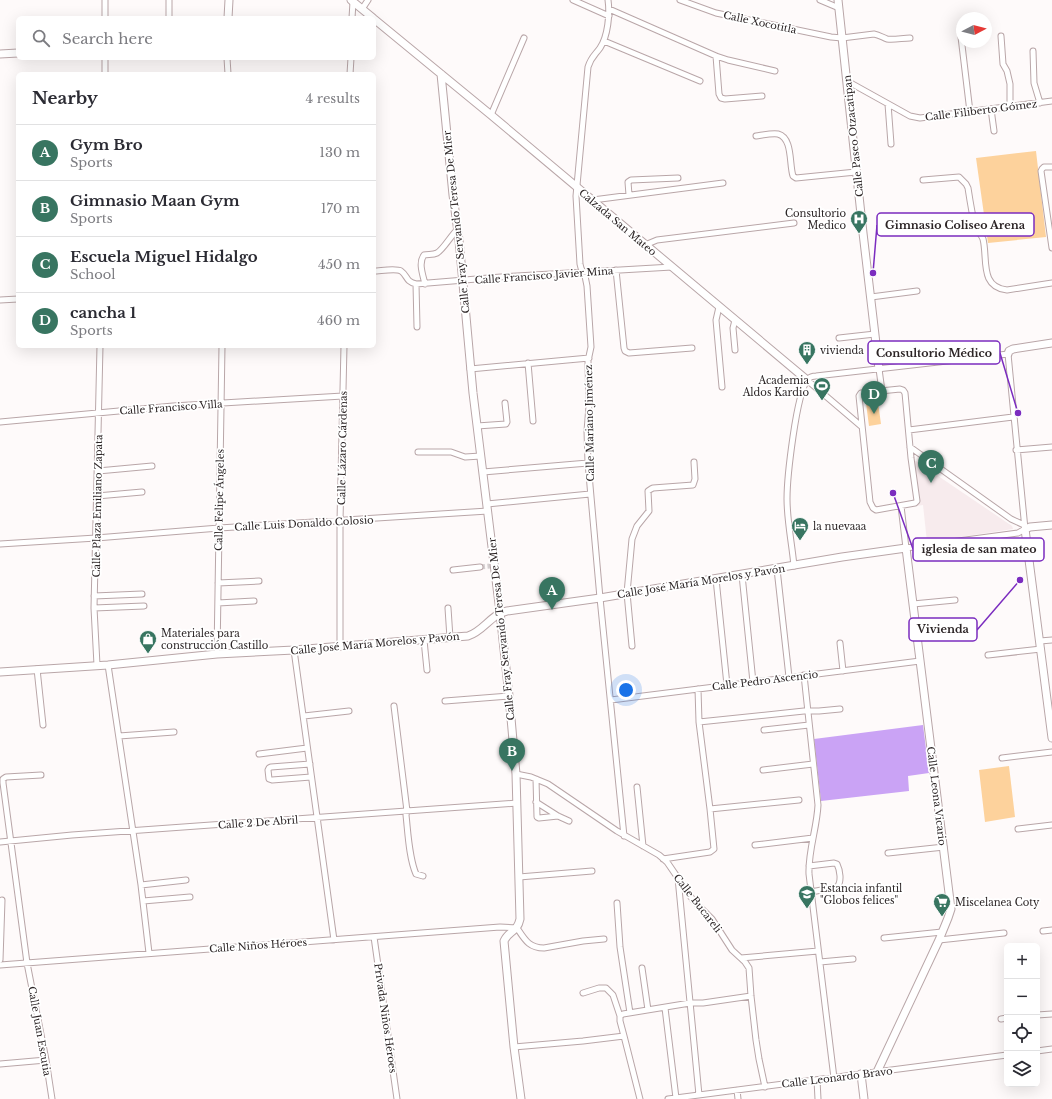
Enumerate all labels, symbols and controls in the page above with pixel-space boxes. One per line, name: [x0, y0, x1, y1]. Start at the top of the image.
street label: Calle Xocotitla: [722, 8, 798, 37]
north arrow: [956, 12, 992, 48]
search box: [16, 16, 376, 60]
icon: search: [30, 27, 52, 49]
text: Search here: [62, 29, 153, 48]
street label: Calle Paseo Otzacatipan: [841, 74, 866, 197]
text: Nearby: [32, 88, 98, 109]
text: 4 results: [306, 90, 360, 107]
street label: Calle Filiberto Gómez: [924, 97, 1038, 124]
street label: Calle Fray Servando Teresa De Mier: [440, 130, 473, 314]
text: Gym Bro: [70, 135, 143, 154]
text: A: [40, 144, 50, 161]
text: 130 m: [319, 144, 360, 161]
text: Sports: [70, 154, 113, 171]
street label: Calzada San Mateo: [576, 186, 659, 259]
text: Gimnasio Maan Gym: [70, 191, 240, 210]
text: B: [40, 200, 50, 217]
text: 170 m: [321, 200, 360, 217]
place label: Consultorio Medico: [785, 207, 846, 232]
hospital icon: Consultorio Medico: [849, 209, 869, 234]
text: Sports: [70, 210, 113, 227]
callout: Gimnasio Coliseo Arena: [877, 213, 1034, 236]
text: Gimnasio Coliseo Arena: [885, 218, 1026, 232]
text: Escuela Miguel Hidalgo: [70, 247, 258, 266]
text: C: [40, 256, 50, 273]
text: 450 m: [318, 256, 360, 273]
street label: Calle Francisco Javier Mina: [474, 264, 614, 287]
text: School: [70, 266, 116, 283]
text: cancha 1: [70, 303, 136, 322]
text: D: [39, 312, 51, 329]
text: 460 m: [317, 312, 360, 329]
text: Sports: [70, 322, 113, 339]
building icon: vivienda: [797, 340, 817, 365]
callout: Consultorio Médico: [868, 341, 1000, 364]
place label: vivienda: [820, 344, 864, 357]
text: Consultorio Médico: [876, 346, 992, 360]
street label: Calle Mariano Jiménez: [582, 364, 597, 482]
place label: Academia Aldos Kardio: [742, 374, 809, 399]
sports icon: Academia Aldos Kardio: [812, 376, 832, 401]
pin: D: [861, 381, 887, 414]
street label: Calle Lázaro Cárdenas: [335, 390, 350, 505]
street label: Calle Francisco Villa: [119, 397, 223, 418]
street label: Calle Plaza Emiliano Zapata: [90, 434, 105, 578]
street label: Calle Felipe Ángeles: [211, 448, 227, 551]
pin: C: [918, 450, 944, 483]
street label: Calle Luis Donaldo Colosio: [234, 513, 374, 534]
hotel icon: la nuevaaa: [790, 516, 810, 541]
place label: la nuevaaa: [813, 520, 867, 533]
street label: Calle Fray Servando Teresa De Mier: [485, 537, 518, 721]
callout: iglesia de san mateo: [913, 538, 1044, 561]
text: iglesia de san mateo: [921, 542, 1037, 556]
street label: Calle José María Morelos y Pavón: [616, 562, 786, 601]
pin: A: [539, 577, 565, 610]
callout: Vivienda: [909, 618, 977, 641]
text: Vivienda: [916, 622, 970, 636]
place label: Materiales para construcción Castillo: [161, 627, 269, 652]
shop icon: Materiales para construcción Castillo: [138, 629, 158, 654]
street label: Calle José María Morelos y Pavón: [290, 630, 460, 657]
street label: Calle Pedro Ascencio: [711, 667, 819, 693]
your location: [616, 680, 636, 700]
pin: B: [499, 738, 525, 771]
street label: Calle Leona Vicario: [924, 746, 949, 847]
street label: Calle 2 De Abril: [217, 813, 299, 832]
street label: Calle Bucareli: [671, 871, 725, 936]
place label: Estancia infantil "Globos felices": [820, 882, 902, 907]
school or university icon: Estancia infantil "Globos felices": [797, 884, 817, 909]
supermarket icon: Miscelanea Coty: [932, 892, 952, 917]
place label: Miscelanea Coty: [955, 896, 1040, 909]
street label: Calle Niños Héroes: [209, 936, 308, 955]
map controls: [1004, 943, 1040, 1087]
button: +: [1004, 943, 1040, 979]
street label: Privada Niños Héroes: [371, 962, 400, 1074]
button: −: [1004, 979, 1040, 1015]
street label: Calle Juan Escutia: [25, 985, 54, 1077]
button: locate: [1004, 1015, 1040, 1051]
button: layers: [1004, 1051, 1040, 1087]
street label: Calle Leonardo Bravo: [781, 1064, 894, 1091]

